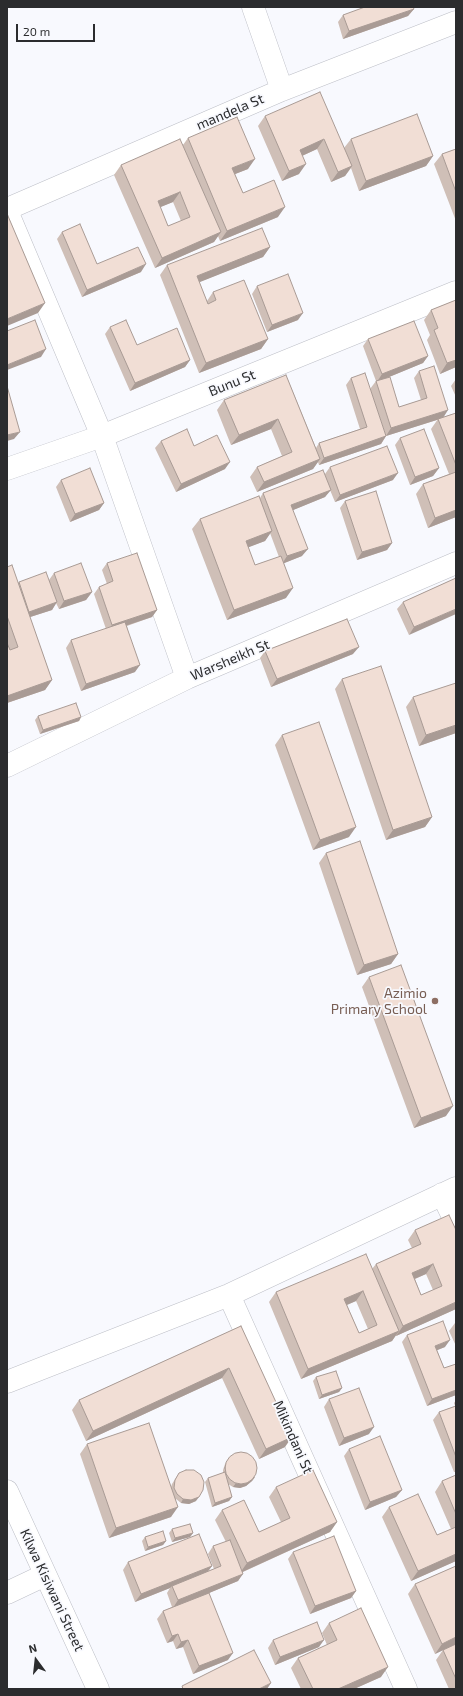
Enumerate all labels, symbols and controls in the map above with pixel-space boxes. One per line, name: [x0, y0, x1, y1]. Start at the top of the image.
scale bar: [18, 16, 97, 42]
text: 20 m: [23, 24, 50, 38]
street label: mandela St: [194, 90, 266, 134]
street label: Bunu St: [206, 366, 258, 400]
street label: Warsheikh St: [188, 636, 272, 684]
place label: Azimio Primary School: [331, 985, 427, 1018]
marker: Azimio Primary School: [430, 996, 440, 1006]
street label: Mikindani St: [269, 1398, 317, 1476]
street label: Kilwa Kisiwani Street: [16, 1526, 88, 1654]
north arrow: [16, 1640, 56, 1680]
text: N: [27, 1641, 38, 1655]

